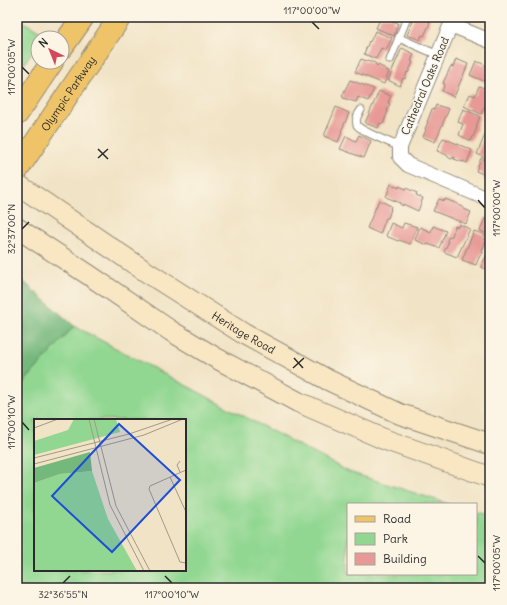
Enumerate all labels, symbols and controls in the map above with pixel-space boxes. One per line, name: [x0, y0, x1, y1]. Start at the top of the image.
text: 117°00'00"W: [284, 4, 340, 17]
north arrow: [30, 30, 70, 70]
street label: Cathedral Oaks Road: [398, 34, 452, 137]
text: N: [36, 35, 51, 50]
text: 117°00'05"W: [5, 39, 18, 95]
street label: Olympic Parkway: [38, 53, 99, 134]
text: 117°00'00"W: [490, 180, 503, 236]
text: 32°37'00"N: [5, 204, 18, 254]
street label: Heritage Road: [209, 308, 278, 357]
text: 117°00'10"W: [5, 395, 18, 449]
inset map: [34, 419, 186, 571]
legend: [347, 503, 477, 575]
text: Road: [383, 511, 411, 526]
text: Park: [383, 531, 408, 546]
text: 117°00'05"W: [490, 535, 503, 591]
text: Building: [383, 551, 427, 566]
text: 32°36'55"N: [38, 588, 88, 601]
text: 117°00'10"W: [145, 588, 199, 601]

